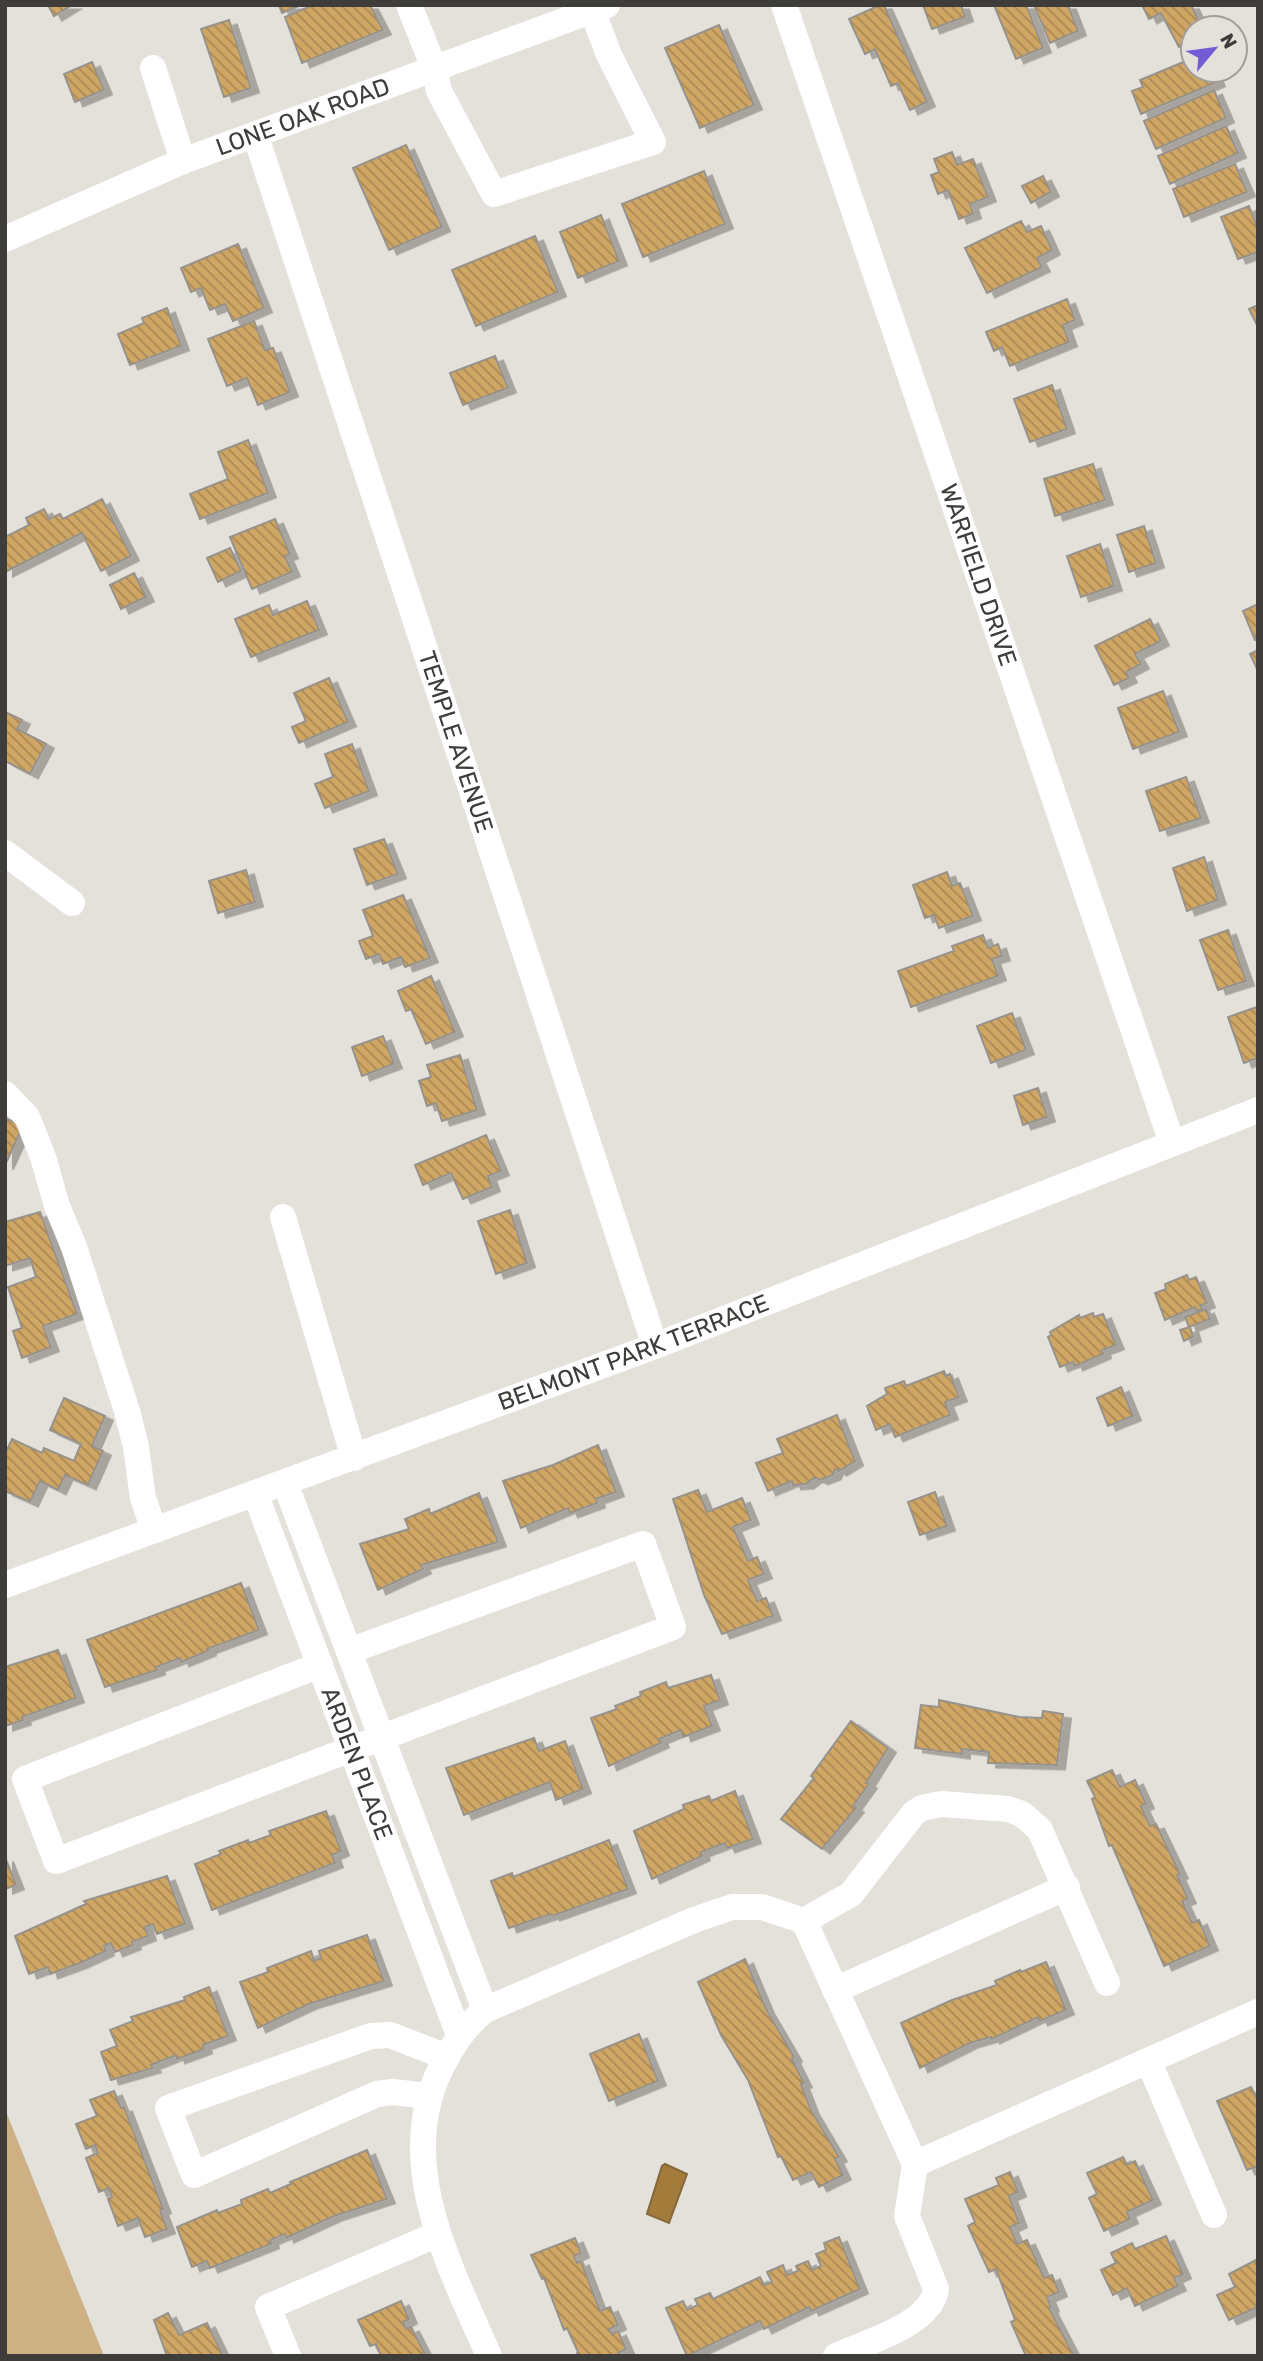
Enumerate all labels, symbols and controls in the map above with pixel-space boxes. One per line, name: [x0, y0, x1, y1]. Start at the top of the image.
north arrow: [1179, 14, 1249, 84]
text: N: [1215, 29, 1242, 53]
street label: LONE OAK ROAD: [212, 72, 394, 162]
street label: WARFIELD DRIVE: [934, 480, 1022, 670]
street label: TEMPLE AVENUE: [413, 648, 499, 836]
street label: BELMONT PARK TERRACE: [494, 1289, 773, 1416]
street label: ARDEN PLACE: [315, 1683, 398, 1844]

